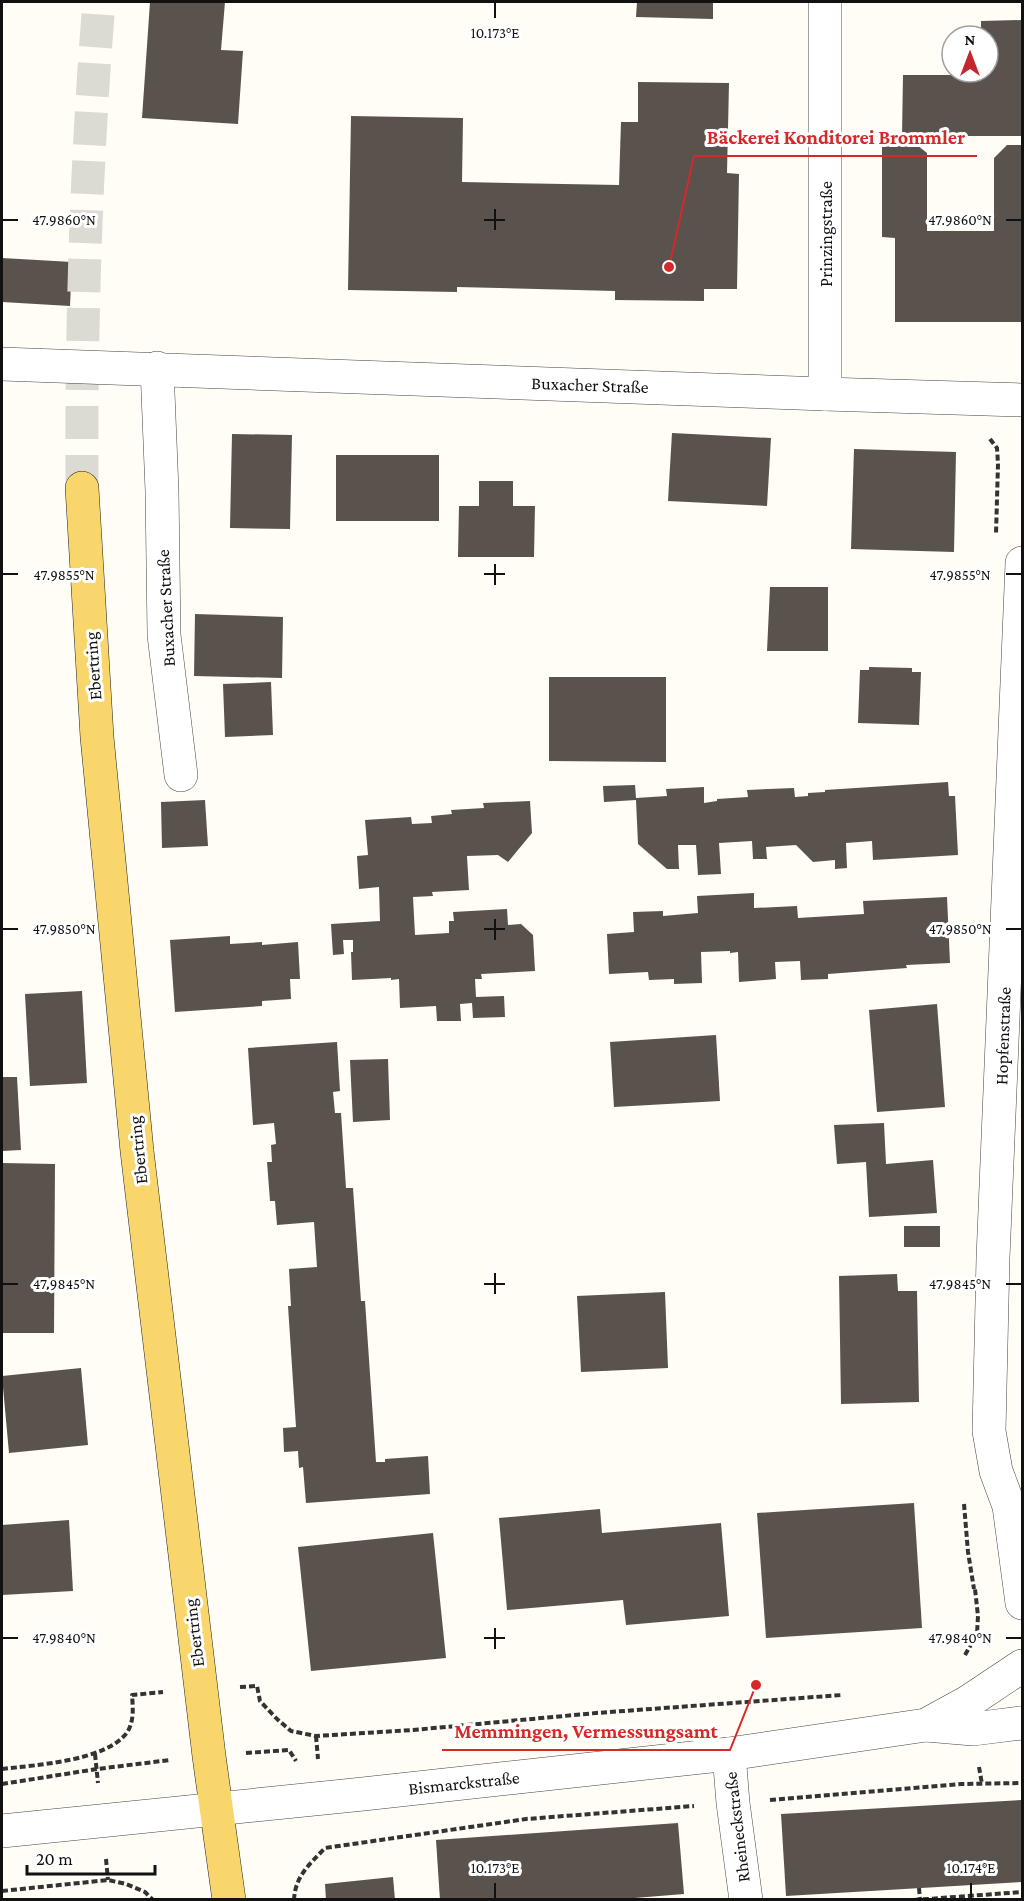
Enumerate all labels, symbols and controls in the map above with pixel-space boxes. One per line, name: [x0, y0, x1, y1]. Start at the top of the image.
north arrow: [940, 24, 1000, 84]
text: 10.173°E: [471, 25, 519, 41]
text: N: [965, 31, 976, 48]
callout: Bäckerei Konditorei Brommler: [694, 118, 977, 156]
text: Bäckerei Konditorei Brommler: [707, 126, 965, 148]
street label: Prinzingstraße: [816, 181, 836, 287]
text: 47.9860°N: [32, 212, 96, 228]
text: 47.9860°N: [928, 212, 992, 228]
street label: Buxacher Straße: [531, 373, 649, 397]
street label: Buxacher Straße: [153, 549, 179, 667]
text: 47.9855°N: [33, 567, 95, 583]
text: 47.9855°N: [929, 567, 991, 583]
street label: Ebertring: [81, 631, 105, 701]
text: 47.9850°N: [32, 921, 96, 937]
text: 47.9850°N: [928, 921, 992, 937]
street label: Hopfenstraße: [991, 986, 1015, 1085]
street label: Ebertring: [124, 1115, 152, 1185]
text: 47.9845°N: [33, 1276, 95, 1292]
text: 47.9845°N: [929, 1276, 991, 1292]
street label: Ebertring: [180, 1597, 208, 1668]
text: 47.9840°N: [32, 1630, 96, 1646]
text: 47.9840°N: [928, 1630, 992, 1646]
callout: Memmingen, Vermessungsamt: [442, 1712, 730, 1750]
text: Memmingen, Vermessungsamt: [454, 1720, 719, 1742]
street label: Bismarckstraße: [407, 1767, 521, 1799]
street label: Rheineckstraße: [720, 1771, 754, 1883]
scale bar: [27, 1838, 154, 1876]
text: 20 m: [36, 1849, 73, 1869]
text: 10.173°E: [471, 1860, 519, 1876]
text: 10.174°E: [947, 1860, 995, 1876]

